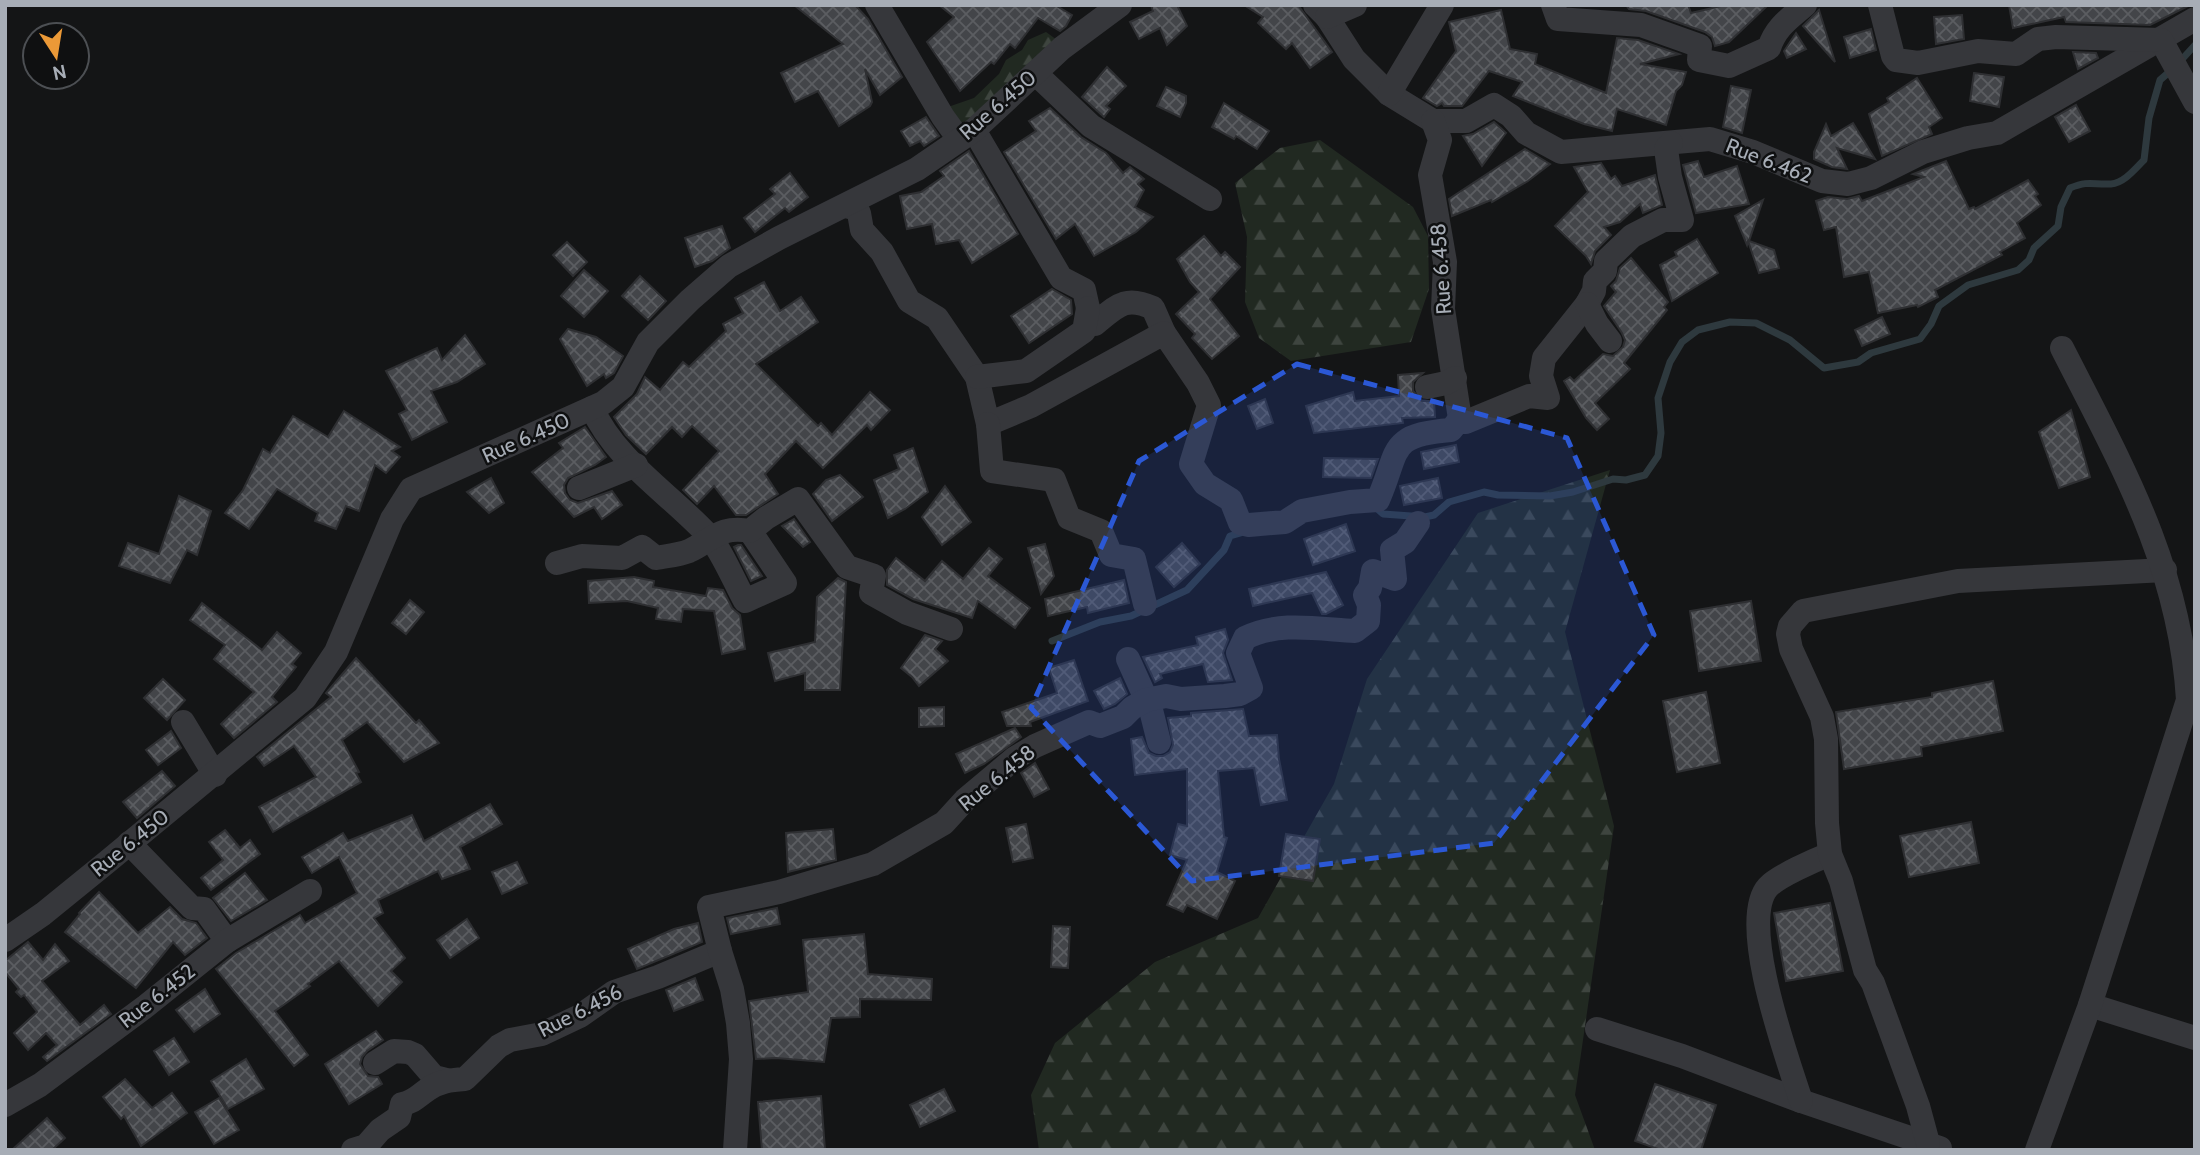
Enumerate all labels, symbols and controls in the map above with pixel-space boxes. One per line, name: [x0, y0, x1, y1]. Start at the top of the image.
north arrow: [21, 21, 91, 91]
text: N: [50, 59, 68, 85]
street label: Rue 6.450: [954, 65, 1041, 145]
street label: Rue 6.462: [1723, 133, 1816, 188]
street label: Rue 6.458: [1425, 223, 1456, 316]
street label: Rue 6.450: [478, 407, 574, 468]
street label: Rue 6.458: [953, 739, 1040, 816]
street label: Rue 6.450: [86, 804, 174, 882]
street label: Rue 6.452: [114, 958, 200, 1033]
street label: Rue 6.456: [534, 979, 626, 1042]

